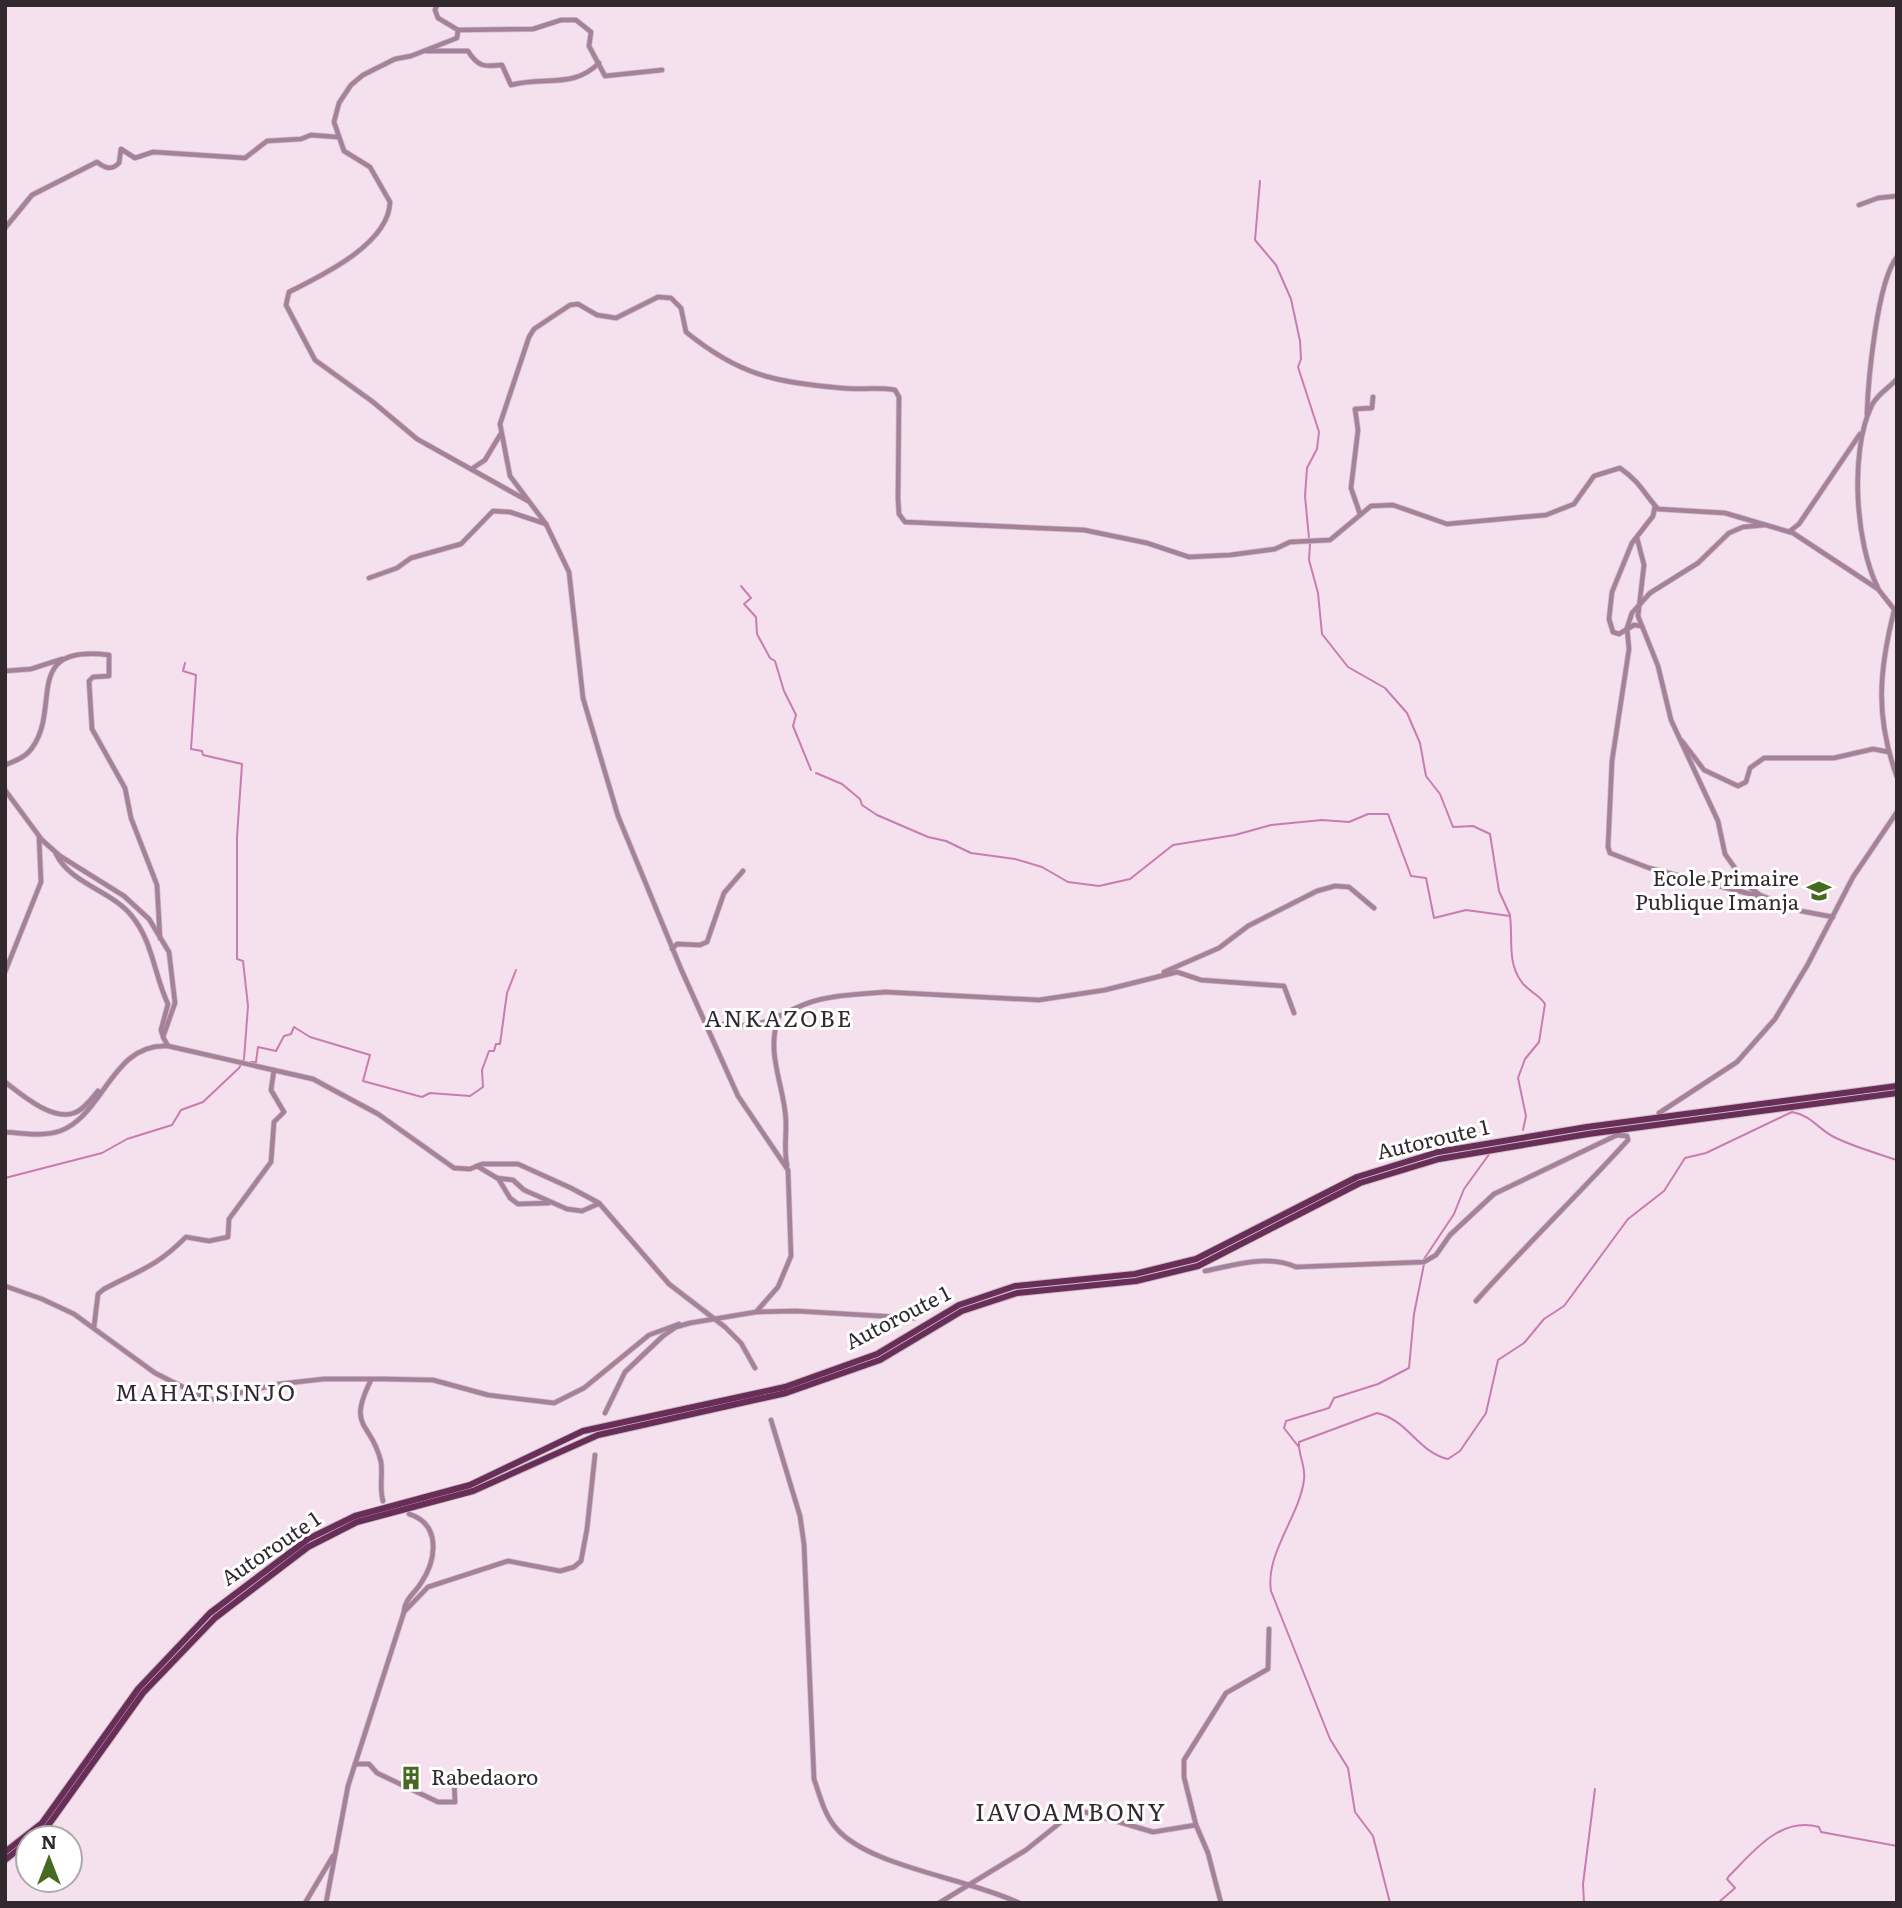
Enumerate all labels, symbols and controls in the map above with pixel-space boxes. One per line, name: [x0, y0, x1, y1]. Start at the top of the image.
place label: Ecole Primaire Publique Imanja: [1635, 861, 1800, 916]
school or university icon: Ecole Primaire Publique Imanja: [1805, 877, 1833, 905]
district label: ANKAZOBE: [705, 1000, 853, 1034]
street label: Autoroute 1: [1373, 1109, 1492, 1166]
street label: Autoroute 1: [839, 1276, 955, 1356]
district label: MAHATSINJO: [115, 1374, 297, 1408]
street label: Autoroute 1: [213, 1502, 326, 1592]
place label: Rabedaoro: [431, 1760, 538, 1791]
building icon: Rabedaoro: [397, 1764, 425, 1792]
district label: IAVOAMBONY: [975, 1793, 1167, 1828]
north arrow: [14, 1824, 84, 1894]
text: N: [41, 1827, 57, 1855]

